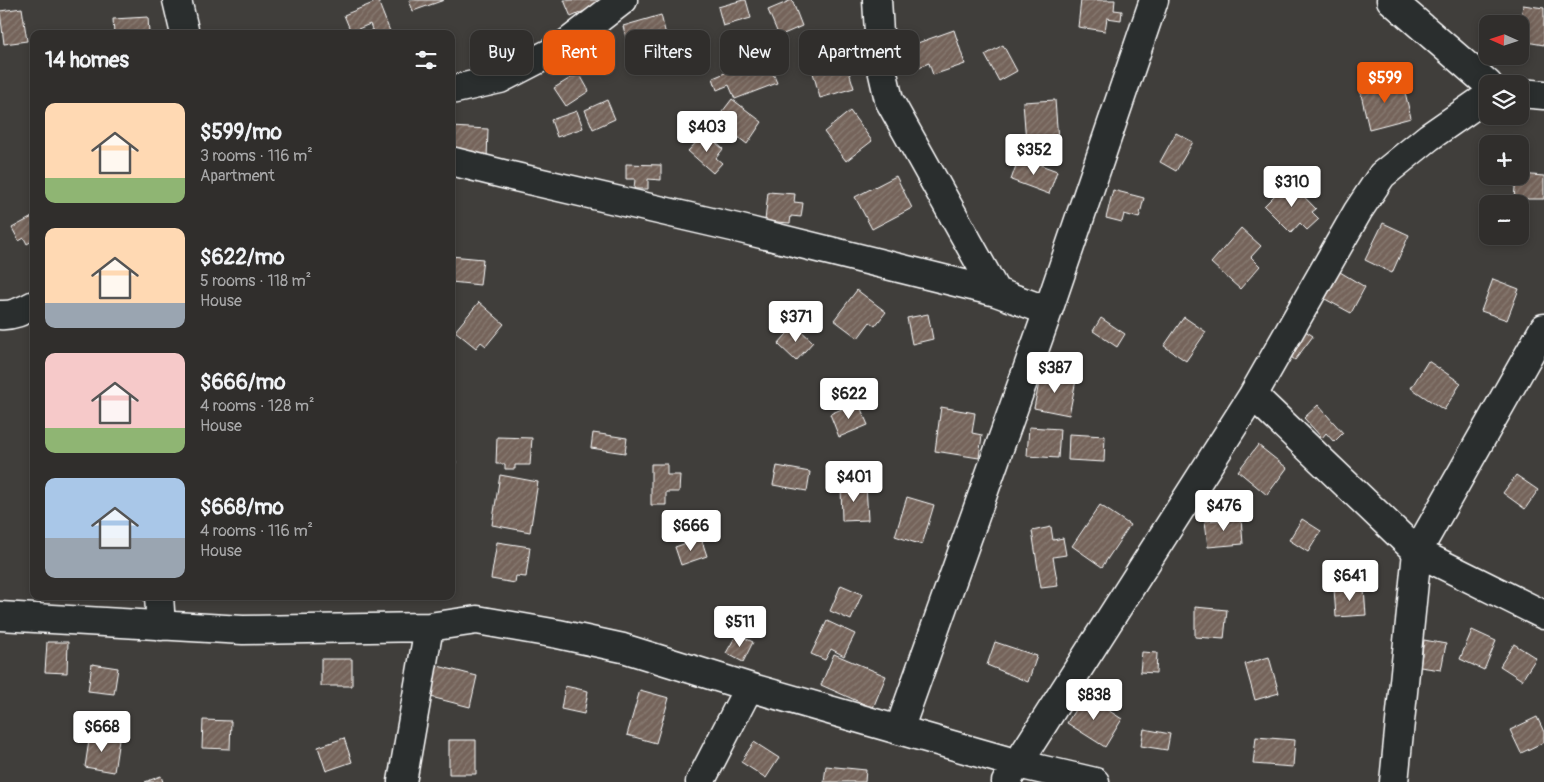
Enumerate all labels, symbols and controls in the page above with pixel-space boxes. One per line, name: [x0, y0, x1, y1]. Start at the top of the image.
north arrow: [1479, 15, 1529, 65]
map controls: [1479, 15, 1529, 245]
chip: Buy: [470, 30, 533, 75]
chip: Rent: [543, 30, 615, 75]
chip: Filters: [625, 30, 710, 75]
chip: New: [720, 30, 789, 75]
chip: Apartment: [799, 30, 919, 75]
icon: filters: [412, 46, 440, 74]
text: 14 homes: [45, 47, 129, 74]
pin: $599: [1355, 62, 1415, 104]
text: $599: [1368, 68, 1402, 88]
button: layers: [1479, 75, 1529, 125]
pin: $403: [677, 110, 737, 153]
text: $403: [688, 117, 726, 137]
text: $599/mo: [200, 119, 282, 146]
icon: home: [85, 123, 145, 183]
pin: $352: [1004, 134, 1064, 176]
button: +: [1479, 135, 1529, 185]
text: $352: [1016, 140, 1052, 160]
text: 3 rooms · 116 m²: [200, 146, 313, 166]
text: Apartment: [200, 166, 275, 186]
pin: $310: [1262, 166, 1322, 208]
text: $310: [1275, 172, 1309, 192]
button: −: [1479, 195, 1529, 245]
text: $622/mo: [200, 244, 285, 271]
icon: home: [85, 248, 145, 308]
text: 5 rooms · 118 m²: [200, 271, 311, 291]
text: House: [200, 291, 242, 311]
pin: $371: [766, 300, 826, 343]
text: $371: [780, 307, 812, 327]
pin: $387: [1025, 352, 1085, 394]
text: $387: [1038, 358, 1072, 378]
text: $666/mo: [200, 369, 286, 396]
icon: home: [85, 373, 145, 433]
pin: $622: [819, 378, 879, 420]
text: $622: [831, 384, 867, 404]
text: 4 rooms · 128 m²: [200, 396, 315, 416]
text: House: [200, 416, 242, 436]
pin: $401: [824, 460, 884, 503]
text: $401: [836, 467, 872, 487]
pin: $476: [1194, 490, 1254, 532]
text: $668/mo: [200, 494, 284, 521]
text: $476: [1206, 496, 1242, 516]
icon: home: [85, 498, 145, 558]
pin: $666: [661, 510, 721, 552]
text: $666: [673, 516, 709, 536]
text: 4 rooms · 116 m²: [200, 521, 313, 541]
text: House: [200, 541, 242, 561]
pin: $641: [1320, 560, 1380, 602]
text: $641: [1333, 566, 1367, 586]
pin: $511: [710, 606, 770, 648]
text: $511: [725, 612, 755, 632]
pin: $838: [1064, 678, 1124, 721]
text: $838: [1077, 685, 1111, 705]
pin: $668: [72, 710, 132, 753]
text: $668: [84, 717, 120, 737]

